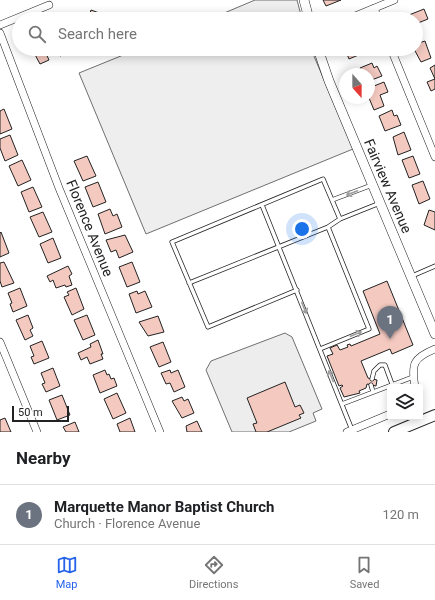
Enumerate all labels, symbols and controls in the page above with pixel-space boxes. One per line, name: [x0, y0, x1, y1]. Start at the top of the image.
search box: [12, 12, 423, 56]
icon: search: [26, 23, 48, 45]
text: Search here: [58, 25, 137, 43]
north arrow: [339, 68, 375, 104]
street label: Fairview Avenue: [361, 136, 415, 236]
street label: Florence Avenue: [63, 177, 117, 279]
one-way arrow: [347, 189, 359, 197]
your location: [292, 219, 312, 239]
one-way arrow: [301, 302, 308, 314]
pin: 1: [377, 306, 403, 339]
one-way arrow: [350, 330, 362, 338]
one-way arrow: [327, 371, 334, 383]
map controls: [387, 384, 423, 420]
button: layers: [387, 384, 423, 420]
scale bar: [12, 404, 69, 423]
text: 50 m: [18, 406, 43, 419]
text: Nearby: [16, 448, 71, 468]
text: Marquette Manor Baptist Church: [54, 498, 275, 516]
text: 1: [25, 507, 33, 522]
text: 120 m: [382, 507, 419, 522]
text: Church · Florence Avenue: [54, 516, 200, 531]
tab: Map: [56, 554, 78, 591]
tab: Directions: [189, 554, 238, 591]
tab: Saved: [350, 554, 379, 591]

